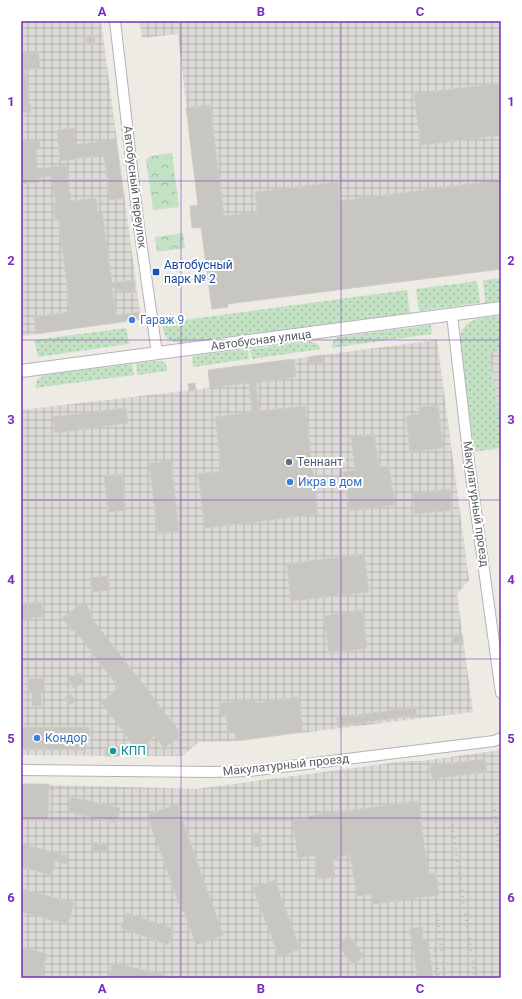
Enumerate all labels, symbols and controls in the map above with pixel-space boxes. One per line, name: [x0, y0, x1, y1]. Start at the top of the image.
text: A: [98, 4, 107, 19]
text: B: [257, 4, 265, 19]
text: C: [416, 4, 425, 19]
text: 1: [7, 94, 15, 109]
text: 1: [507, 94, 515, 109]
street label: Автобусный переулок: [121, 125, 150, 250]
text: 2: [7, 253, 15, 268]
text: 2: [507, 253, 515, 268]
place label: Автобусный парк № 2: [164, 258, 233, 286]
marker: Автобусный парк № 2: [151, 267, 161, 277]
place label: Гараж 9: [140, 313, 184, 327]
marker: Гараж 9: [127, 315, 137, 325]
street label: Автобусная улица: [210, 327, 312, 353]
text: 3: [7, 412, 15, 427]
text: 3: [507, 412, 515, 427]
street label: Макулатурный проезд: [460, 440, 492, 568]
place label: Теннант: [297, 455, 343, 469]
marker: Теннант: [284, 457, 294, 467]
place label: Икра в дом: [298, 475, 362, 489]
marker: Икра в дом: [285, 477, 295, 487]
text: 4: [7, 572, 15, 587]
text: 4: [507, 572, 515, 587]
text: 5: [7, 731, 15, 746]
place label: Кондор: [45, 731, 87, 745]
text: 5: [507, 731, 515, 746]
marker: Кондор: [32, 733, 42, 743]
place label: КПП: [121, 744, 146, 758]
marker: КПП: [108, 746, 118, 756]
street label: Макулатурный проезд: [222, 751, 350, 779]
text: 6: [7, 890, 15, 905]
text: 6: [507, 890, 515, 905]
text: A: [98, 981, 107, 996]
text: B: [257, 981, 265, 996]
text: C: [416, 981, 425, 996]

